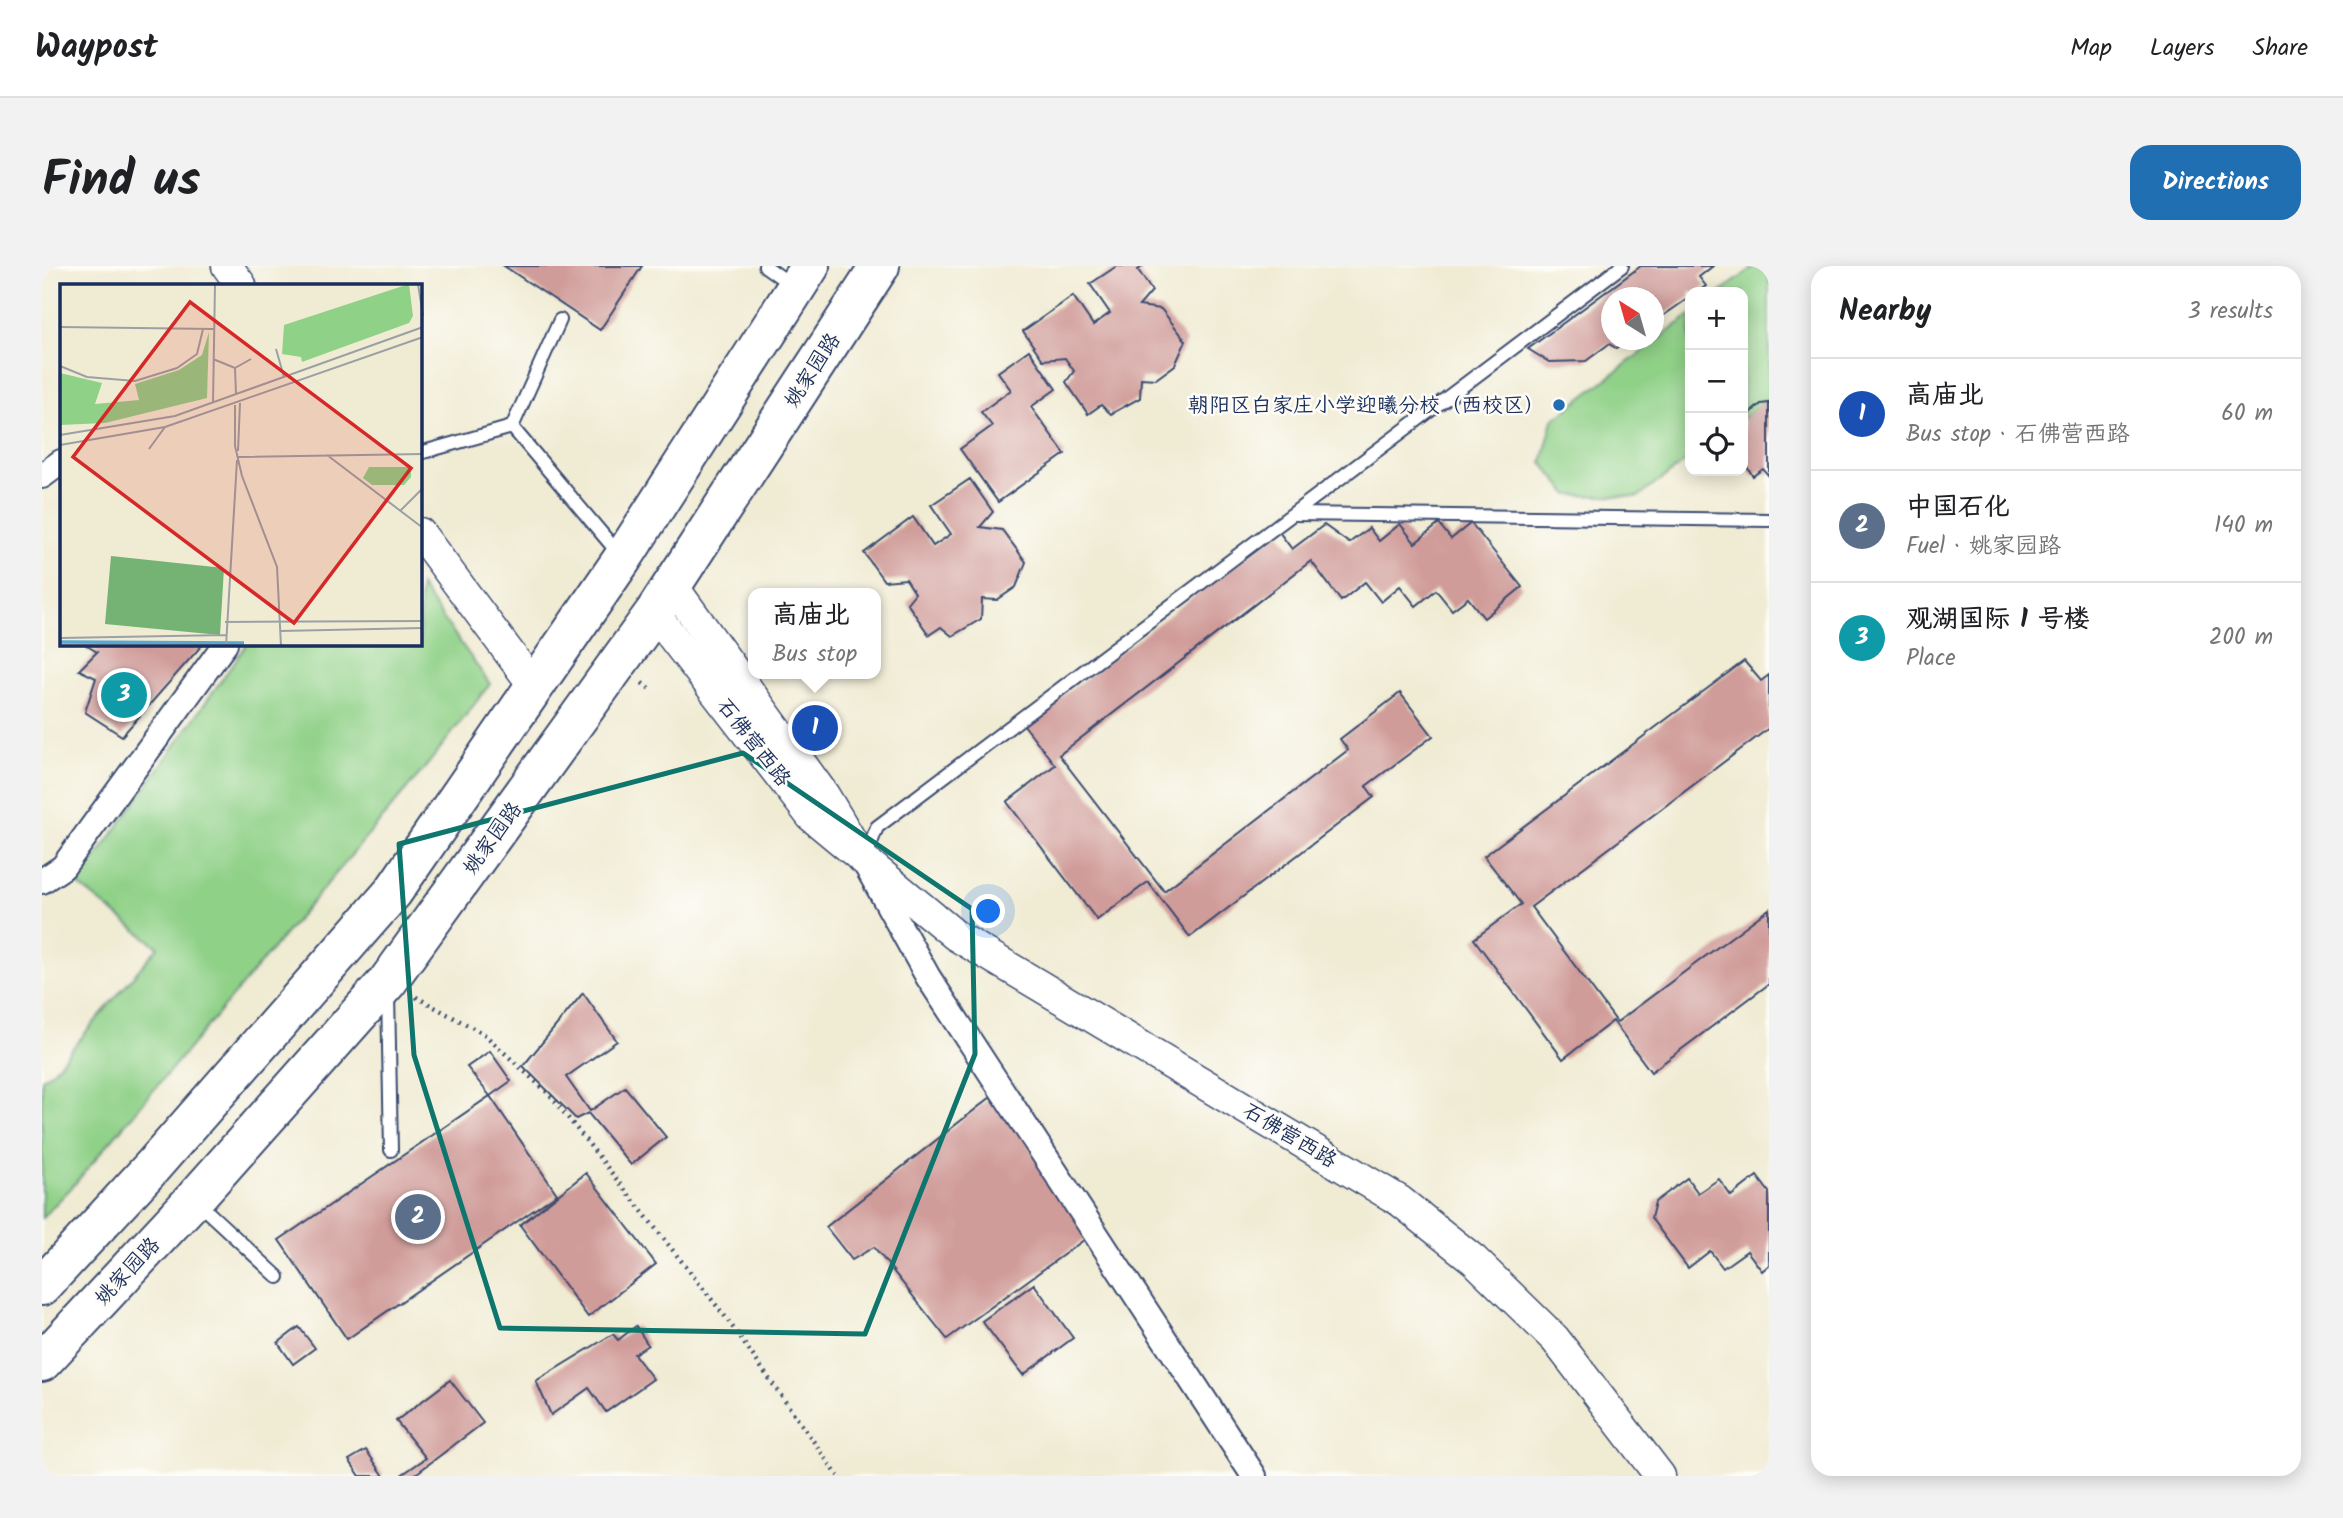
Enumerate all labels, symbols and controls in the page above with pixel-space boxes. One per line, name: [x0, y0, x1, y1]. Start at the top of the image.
text: Waypost: [35, 22, 158, 75]
text: Map: [2070, 29, 2112, 68]
text: Layers: [2150, 29, 2214, 68]
text: Share: [2252, 29, 2308, 68]
text: Find us: [42, 143, 200, 221]
button: Directions: [2130, 145, 2301, 220]
inset map: [60, 284, 422, 646]
north arrow: [1601, 287, 1664, 350]
map controls: [1685, 287, 1748, 476]
button: +: [1685, 287, 1748, 350]
text: Nearby: [1839, 288, 1931, 336]
text: 3 results: [2187, 294, 2273, 330]
street label: 姚家园路: [777, 327, 850, 415]
button: −: [1685, 350, 1748, 413]
text: 高庙北: [1906, 375, 1984, 417]
place label: 朝阳区白家庄小学迎曦分校（西校区）: [1188, 390, 1545, 423]
text: 1: [1859, 396, 1865, 432]
text: 60 m: [2221, 396, 2273, 432]
marker: 朝阳区白家庄小学迎曦分校（西校区）: [1551, 397, 1567, 413]
button: locate: [1685, 413, 1748, 476]
text: Bus stop · 石佛营西路: [1906, 417, 2130, 453]
text: 中国石化: [1906, 487, 2010, 529]
text: 2: [1855, 508, 1869, 544]
text: 140 m: [2214, 508, 2273, 544]
text: Fuel · 姚家园路: [1906, 529, 2061, 565]
popup: [748, 588, 881, 679]
text: 高庙北: [772, 595, 850, 637]
text: 观湖国际 1 号楼: [1906, 599, 2090, 641]
text: 3: [1856, 620, 1868, 656]
text: 200 m: [2209, 620, 2273, 656]
text: Bus stop: [772, 637, 857, 673]
text: Place: [1906, 641, 1956, 677]
pin: 3: [101, 669, 147, 721]
street label: 石佛营西路: [707, 691, 798, 794]
pin: 1: [792, 702, 838, 754]
street label: 姚家园路: [455, 795, 531, 883]
your location: [971, 894, 1005, 928]
street label: 石佛营西路: [1236, 1095, 1343, 1177]
pin: 2: [395, 1191, 441, 1243]
street label: 姚家园路: [87, 1230, 169, 1314]

